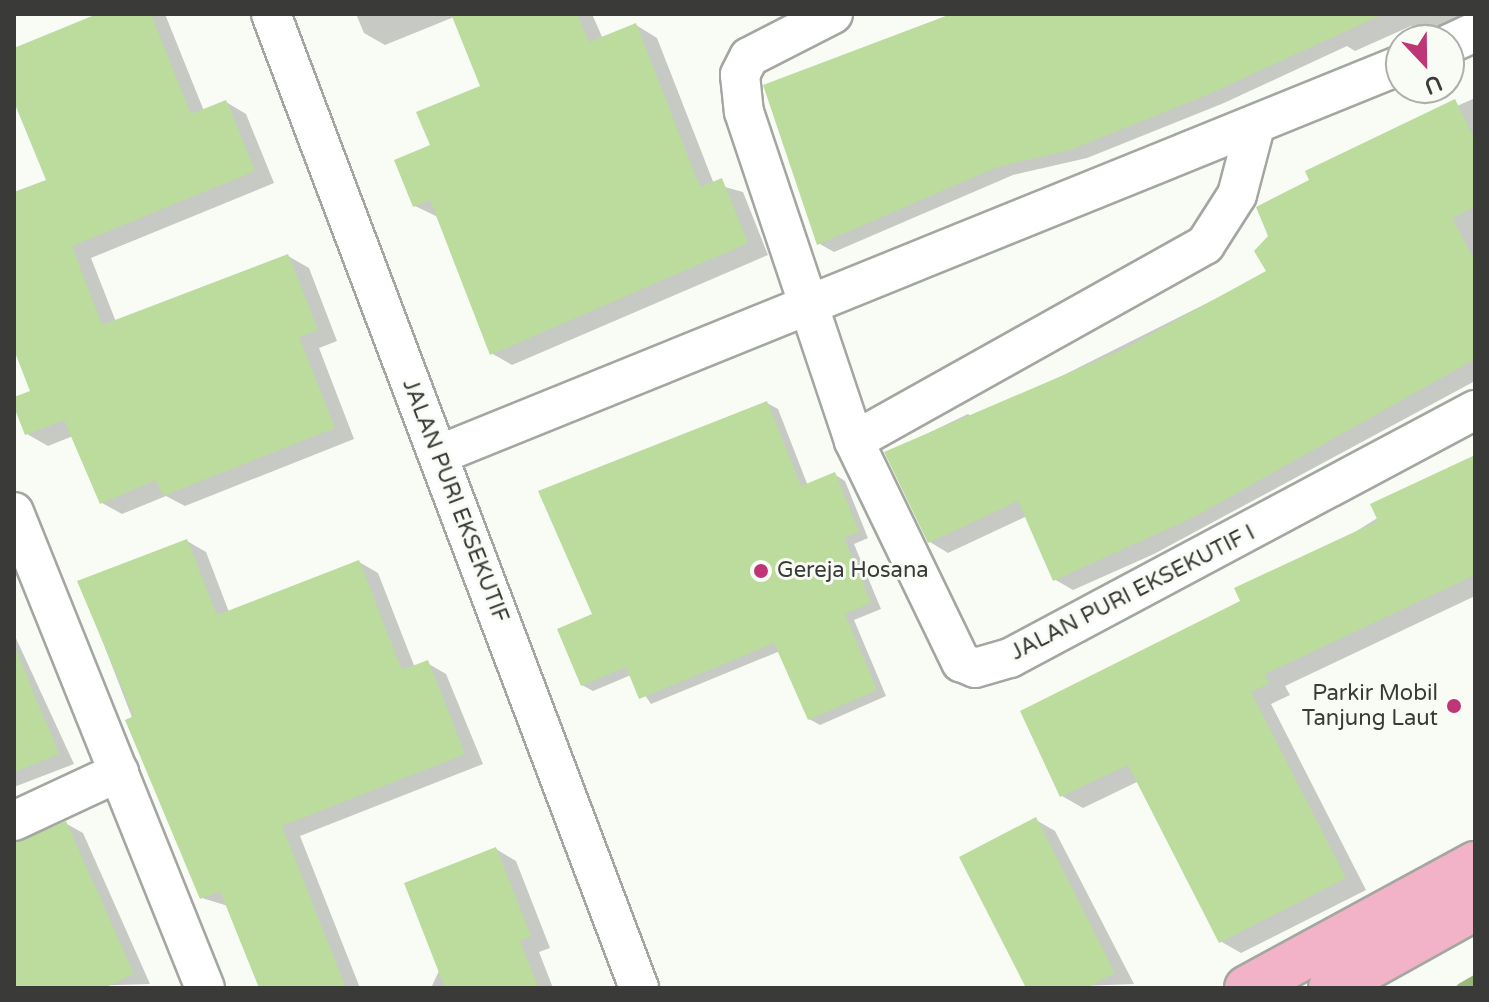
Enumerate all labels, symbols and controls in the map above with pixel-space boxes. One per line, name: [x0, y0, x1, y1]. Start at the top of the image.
north arrow: [1385, 24, 1465, 104]
text: U: [1421, 69, 1446, 100]
street label: JALAN PURI EKSEKUTIF: [396, 376, 514, 626]
street label: JALAN PURI EKSEKUTIF I: [1006, 520, 1260, 666]
place label: Gereja Hosana: [777, 558, 929, 584]
marker: Gereja Hosana: [752, 562, 770, 580]
place label: Parkir Mobil Tanjung Laut: [1302, 680, 1438, 732]
marker: Parkir Mobil Tanjung Laut: [1445, 697, 1463, 715]

